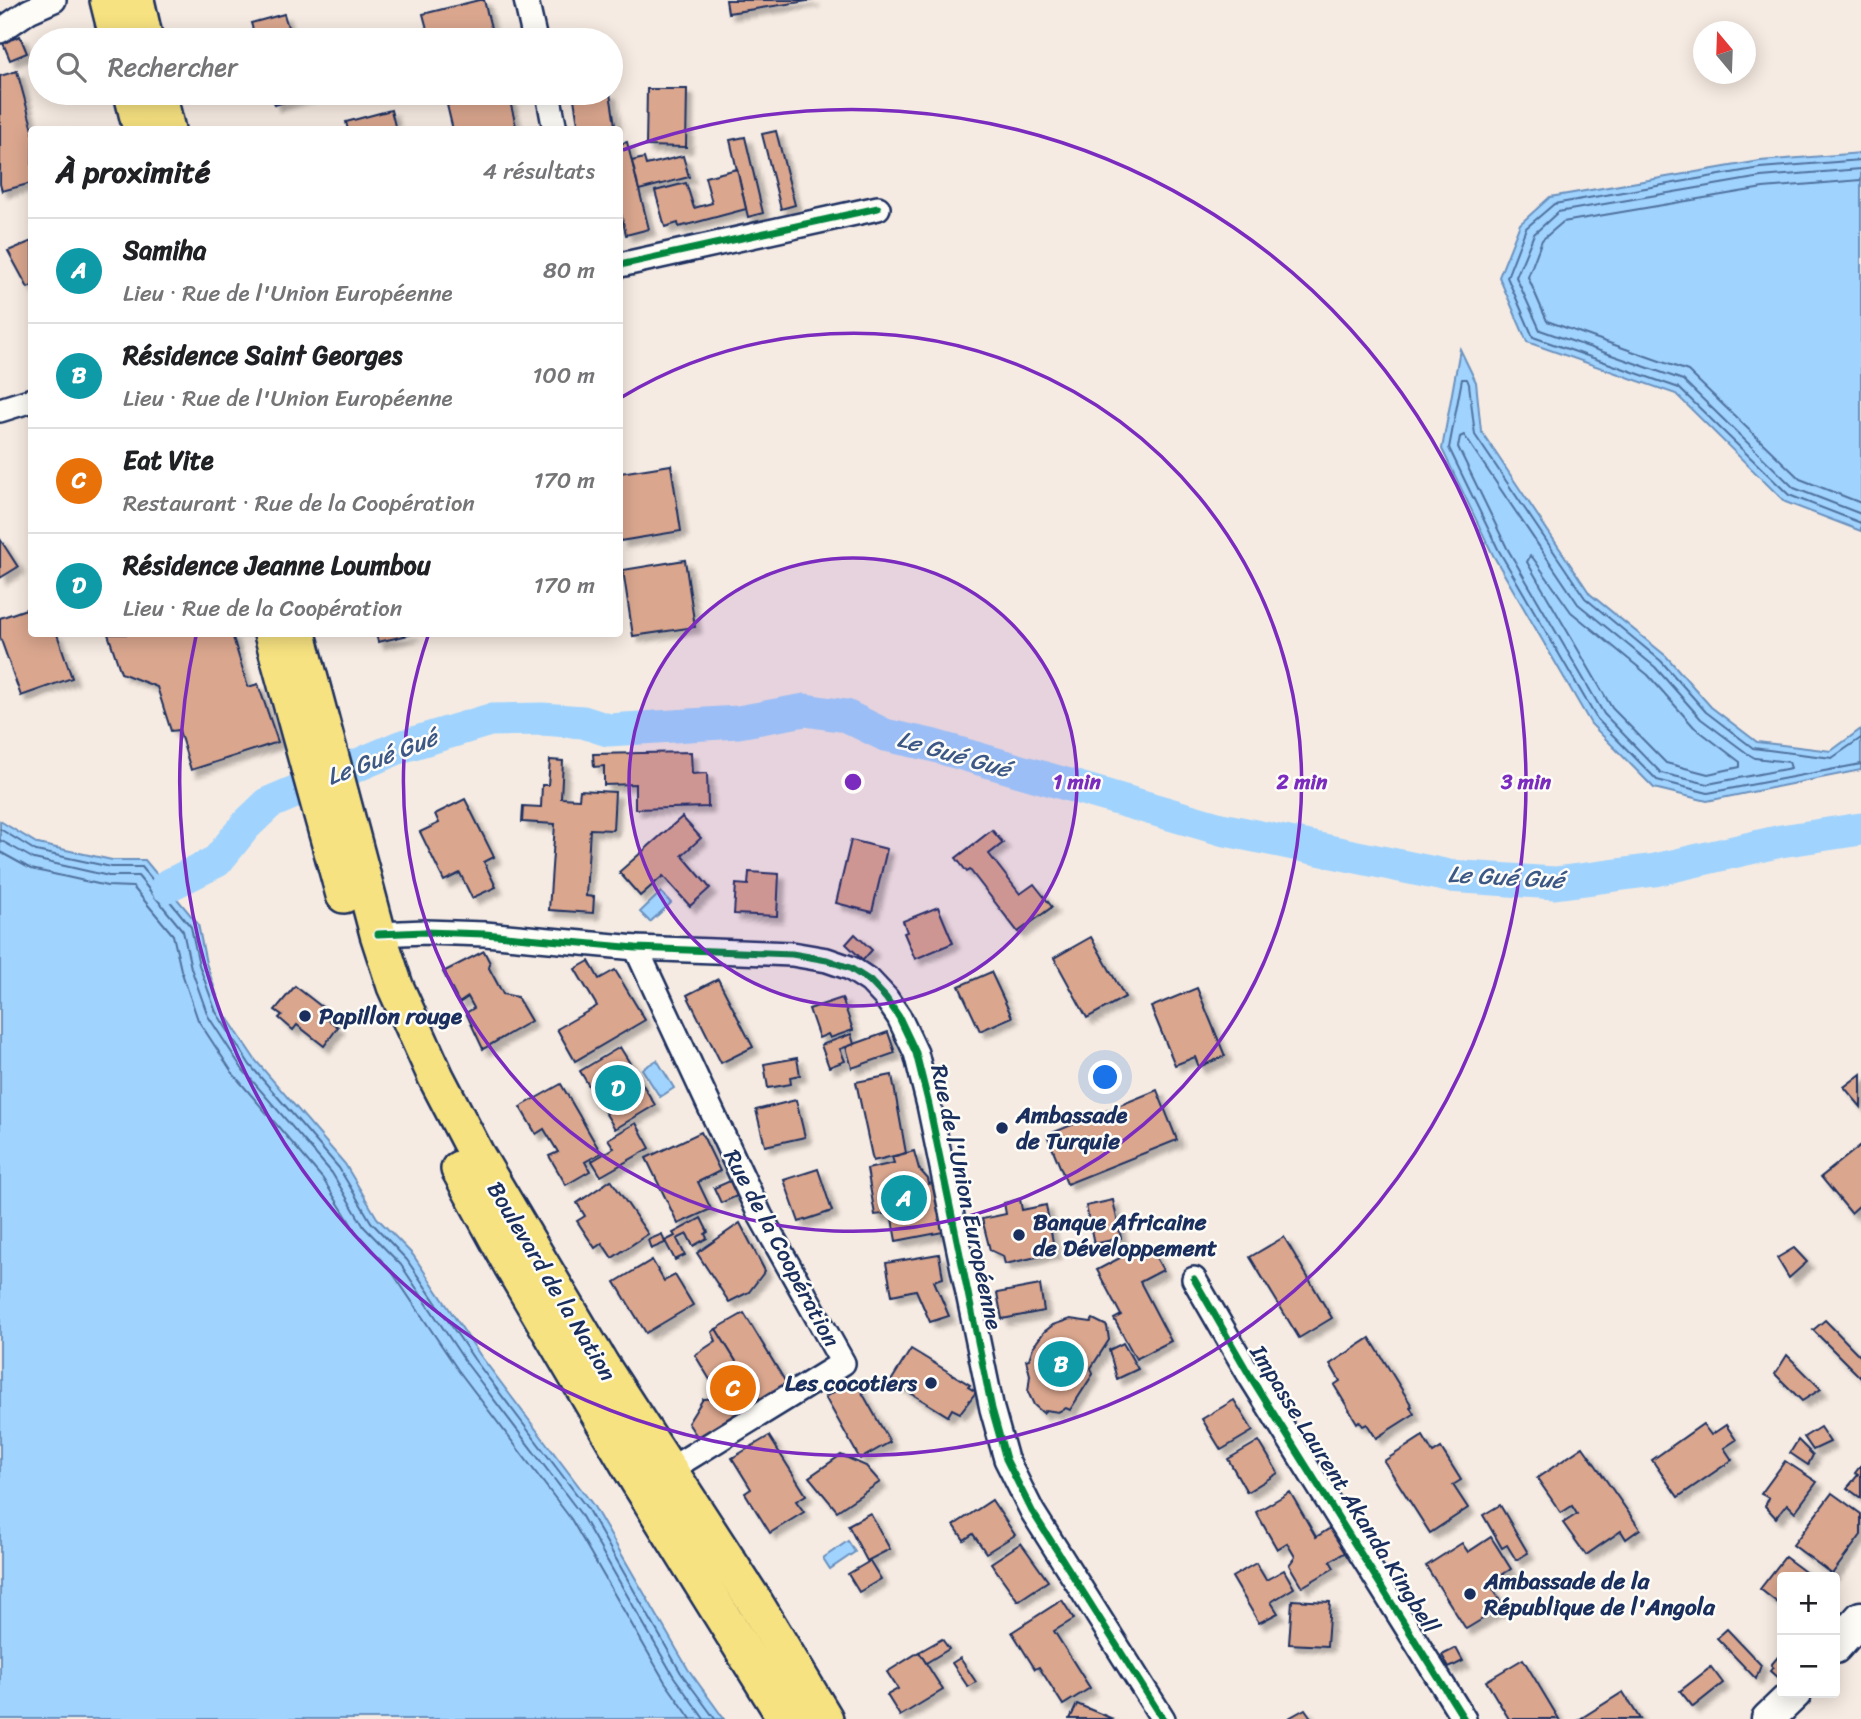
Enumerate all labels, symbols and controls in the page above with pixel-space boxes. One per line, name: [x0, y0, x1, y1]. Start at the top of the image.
north arrow: [1693, 21, 1756, 84]
search box: [28, 28, 623, 105]
text: Rechercher: [108, 44, 238, 90]
icon: search: [52, 48, 90, 86]
text: À proximité: [56, 145, 210, 199]
text: 4 résultats: [483, 151, 595, 192]
text: Samiha: [123, 227, 206, 273]
text: A: [71, 250, 87, 291]
text: 80 m: [543, 250, 595, 291]
text: Lieu · Rue de l'Union Européenne: [123, 273, 453, 314]
text: Résidence Saint Georges: [123, 332, 402, 378]
text: B: [72, 355, 86, 396]
text: 100 m: [532, 355, 595, 396]
text: Lieu · Rue de l'Union Européenne: [123, 378, 453, 419]
text: Eat Vite: [123, 437, 214, 483]
text: C: [72, 460, 86, 501]
text: 170 m: [534, 460, 595, 501]
text: Restaurant · Rue de la Coopération: [123, 483, 475, 524]
text: Résidence Jeanne Loumbou: [123, 542, 431, 588]
text: D: [72, 565, 86, 606]
text: 170 m: [534, 565, 595, 606]
text: Lieu · Rue de la Coopération: [123, 588, 402, 629]
water label: Le Gué Gué: [320, 715, 447, 797]
water label: Le Gué Gué: [892, 718, 1019, 791]
text: 1 min: [1053, 763, 1102, 801]
text: 2 min: [1276, 763, 1328, 801]
text: 3 min: [1500, 763, 1552, 801]
centre of rings: [841, 770, 865, 794]
water label: Le Gué Gué: [1447, 853, 1569, 901]
place label: Papillon rouge: [319, 996, 463, 1037]
marker: Papillon rouge: [297, 1008, 313, 1024]
your location: [1088, 1060, 1122, 1094]
street label: Rue de l'Union Européenne: [918, 1061, 1015, 1334]
pin: D: [595, 1062, 641, 1114]
place label: Ambassade de Turquie: [1015, 1095, 1128, 1162]
marker: Ambassade de Turquie: [994, 1120, 1010, 1136]
street label: Rue de la Coopération: [712, 1141, 852, 1355]
pin: A: [881, 1172, 927, 1224]
street label: Boulevard de la Nation: [475, 1173, 628, 1389]
place label: Banque Africaine de Développement: [1033, 1202, 1217, 1269]
marker: Banque Africaine de Développement: [1011, 1227, 1027, 1243]
street label: Impasse Laurent Akanda Kingbell: [1238, 1336, 1451, 1642]
pin: B: [1038, 1338, 1084, 1390]
pin: C: [710, 1362, 756, 1414]
place label: Les cocotiers: [785, 1363, 918, 1404]
marker: Les cocotiers: [923, 1375, 939, 1391]
place label: Ambassade de la République de l'Angola: [1483, 1561, 1716, 1628]
map controls: [1777, 1572, 1840, 1698]
button: +: [1777, 1572, 1840, 1635]
marker: Ambassade de la République de l'Angola: [1462, 1586, 1478, 1602]
button: −: [1777, 1635, 1840, 1698]

